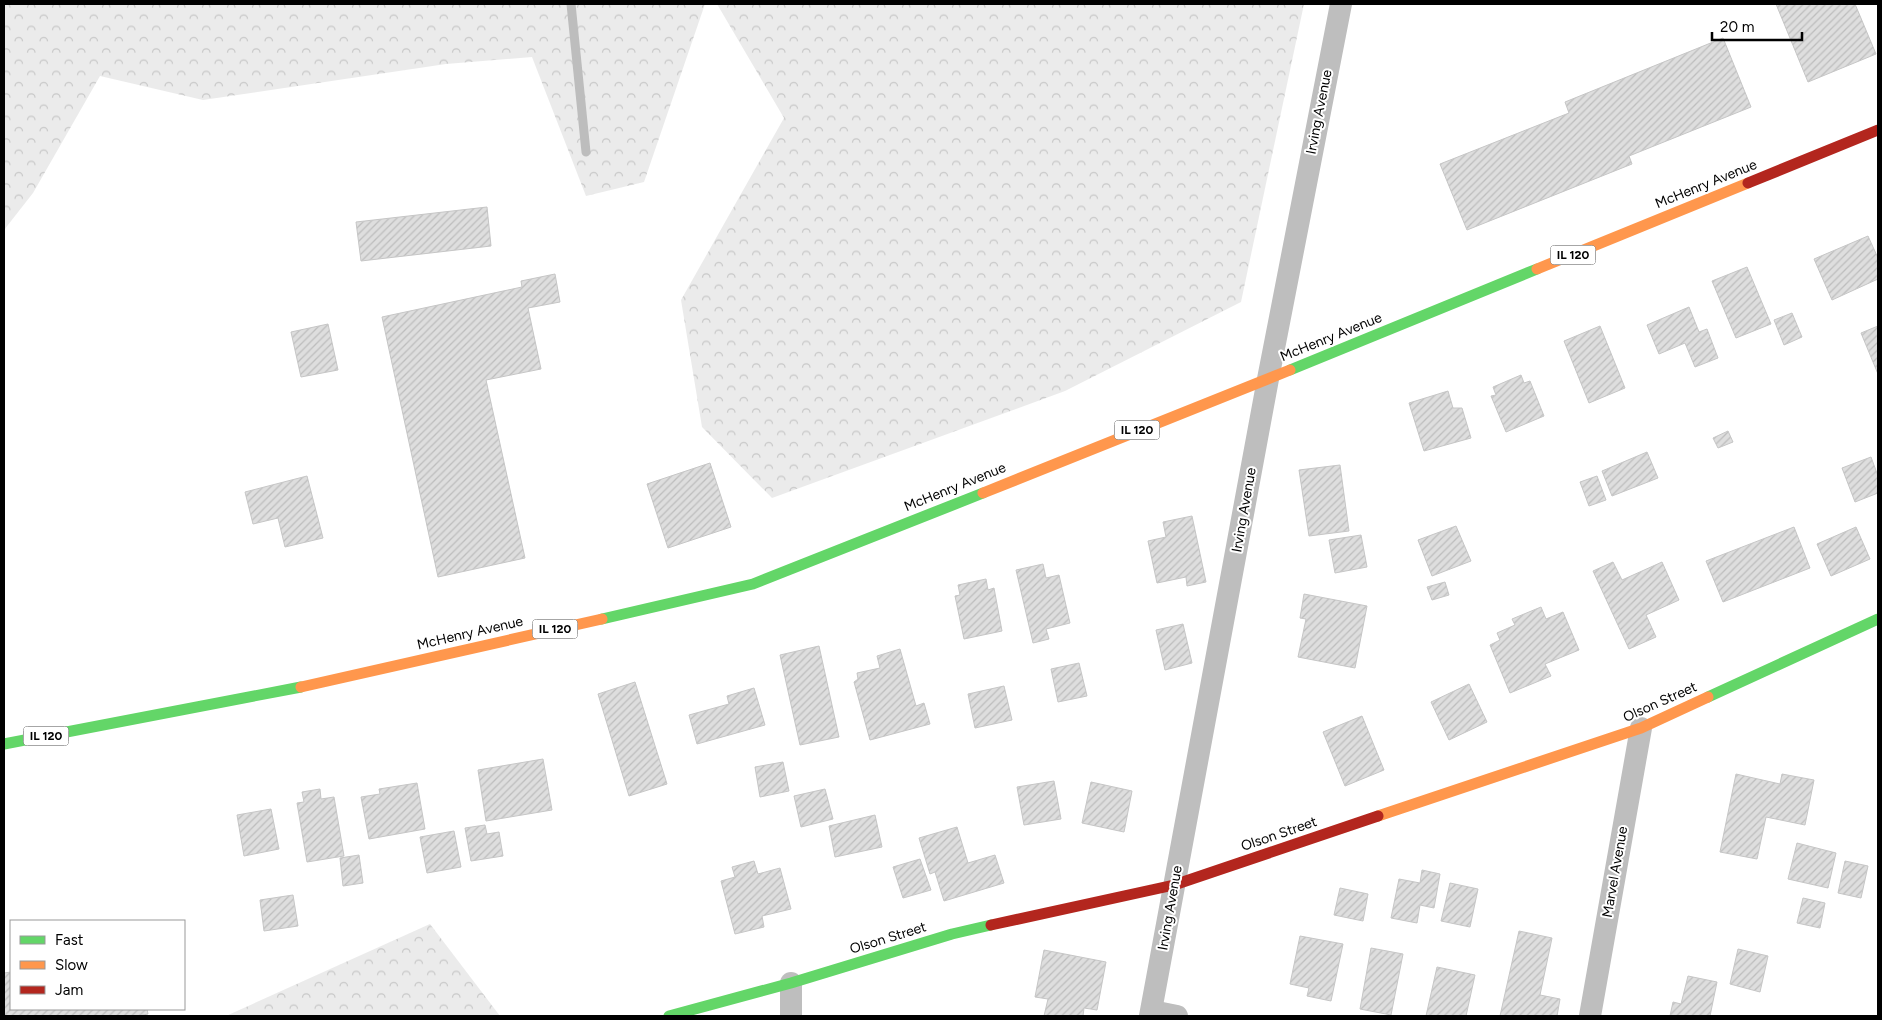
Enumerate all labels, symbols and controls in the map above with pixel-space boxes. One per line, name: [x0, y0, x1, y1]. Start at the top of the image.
scale bar: [1712, 10, 1802, 42]
text: 20 m: [1720, 18, 1754, 36]
street label: Irving Avenue: [1302, 68, 1336, 156]
street label: McHenry Avenue: [1653, 156, 1760, 212]
road number: IL 120: [1550, 246, 1596, 264]
street label: McHenry Avenue: [1278, 309, 1385, 365]
road number: IL 120: [1114, 420, 1160, 440]
street label: McHenry Avenue: [902, 459, 1009, 515]
street label: Irving Avenue: [1228, 466, 1260, 554]
street label: McHenry Avenue: [415, 612, 525, 653]
road number: IL 120: [532, 620, 578, 638]
street label: Olson Street: [1620, 678, 1700, 726]
road number: IL 120: [23, 726, 68, 746]
street label: Olson Street: [1239, 813, 1319, 855]
street label: Marvel Avenue: [1599, 825, 1631, 919]
street label: Irving Avenue: [1154, 864, 1186, 952]
street label: Olson Street: [848, 918, 928, 958]
legend: [10, 920, 185, 1010]
text: Fast: [55, 931, 84, 949]
text: Slow: [55, 956, 88, 974]
text: Jam: [55, 981, 83, 999]

